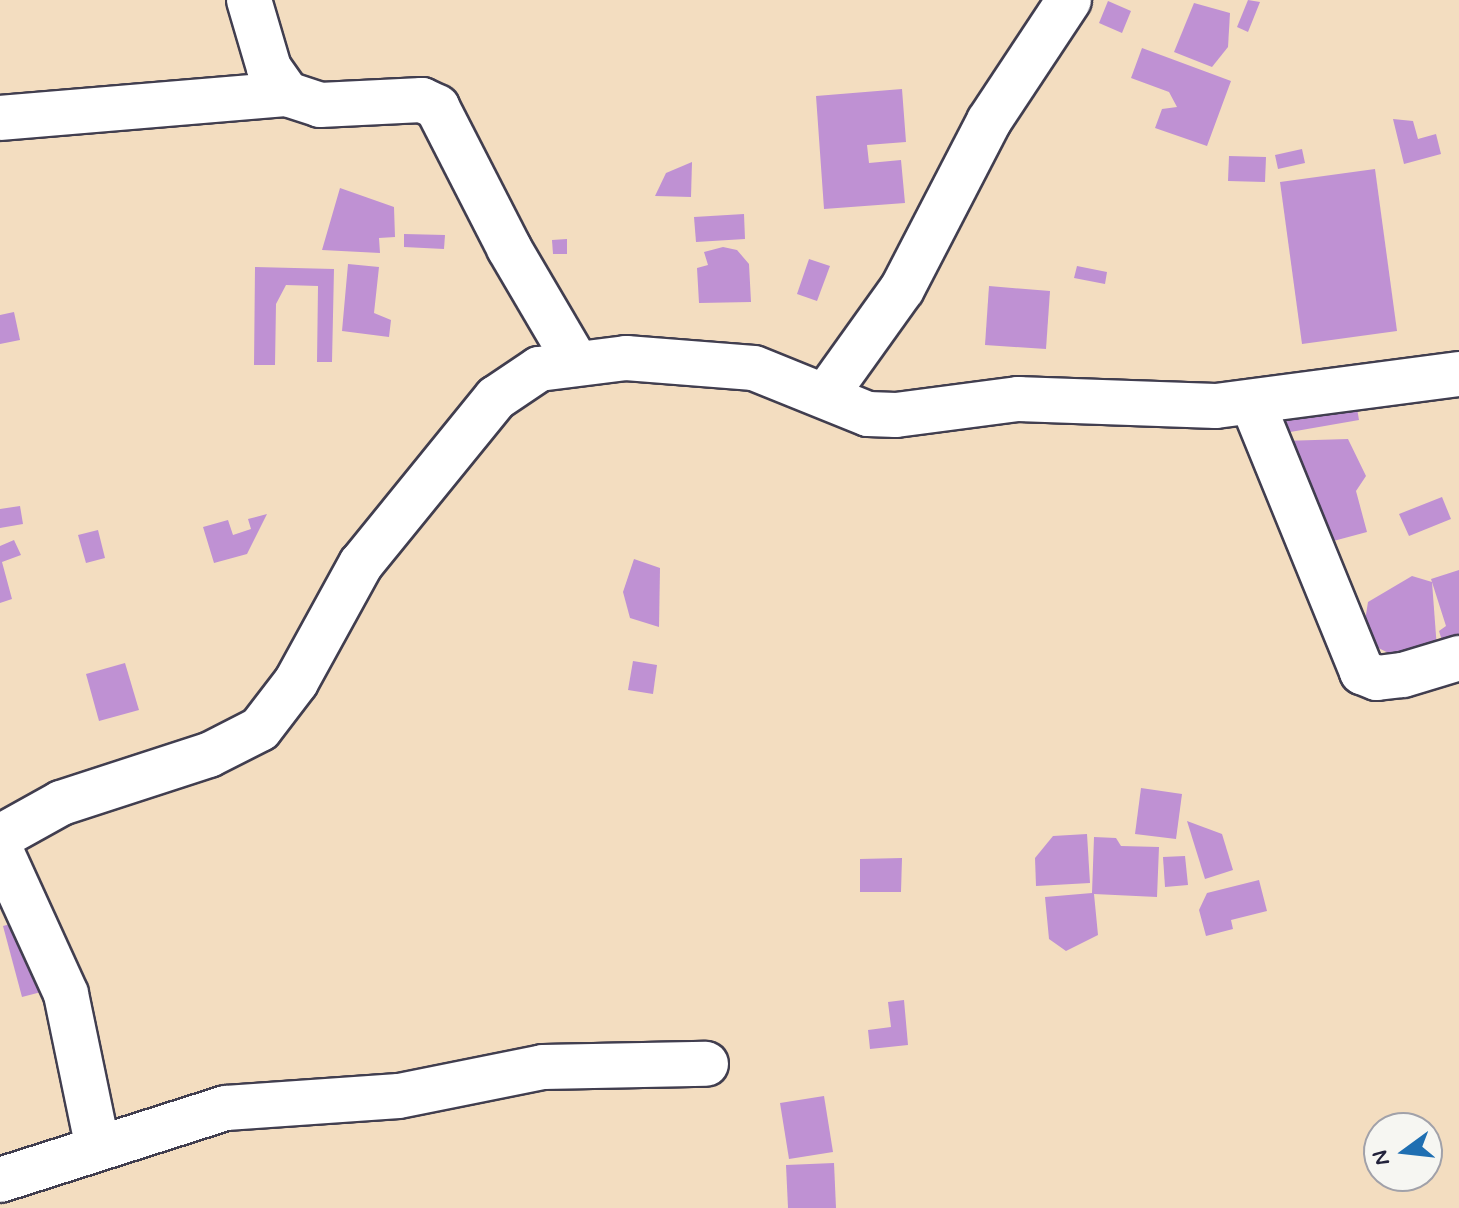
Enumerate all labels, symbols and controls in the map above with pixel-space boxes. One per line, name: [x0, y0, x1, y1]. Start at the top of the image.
north arrow: [1363, 1112, 1443, 1192]
text: N: [1366, 1147, 1397, 1168]

